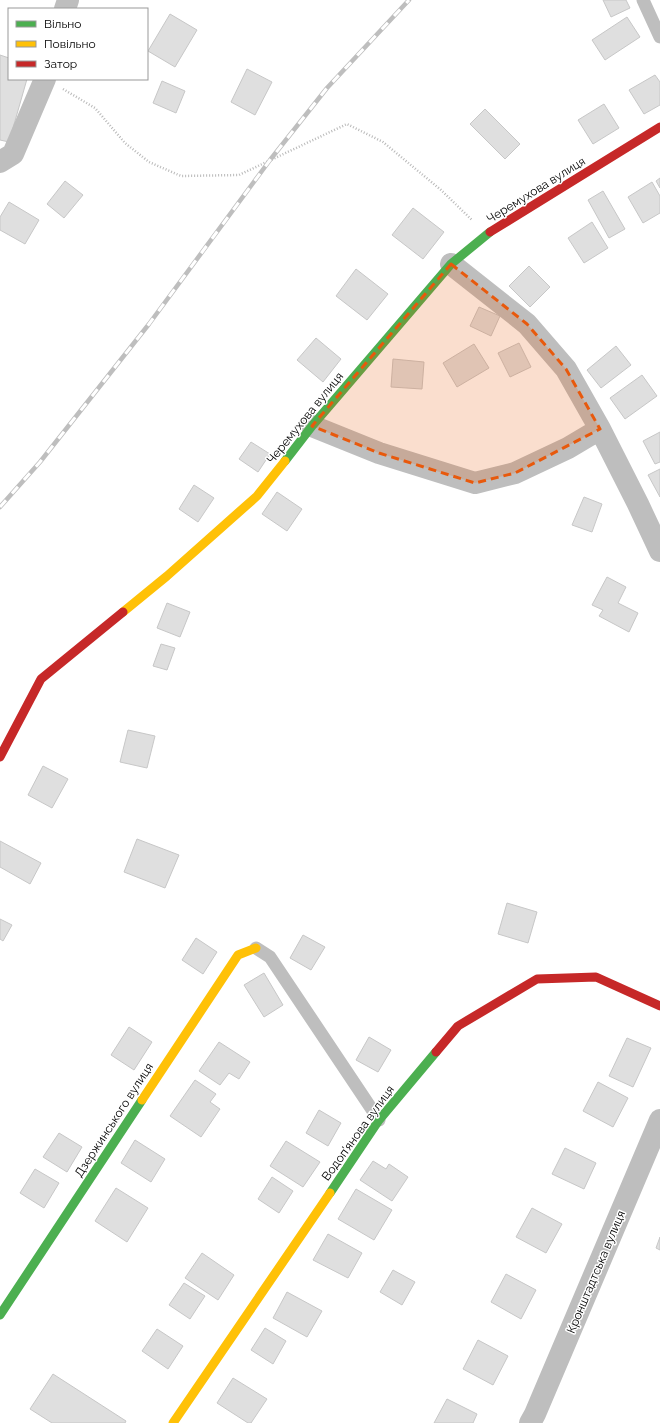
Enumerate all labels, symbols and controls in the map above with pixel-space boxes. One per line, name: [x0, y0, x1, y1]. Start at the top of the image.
legend: [8, 8, 148, 80]
text: Вільно: [44, 17, 81, 31]
text: Повільно: [44, 37, 96, 51]
text: Затор: [44, 57, 77, 71]
street label: Черемухова вулиця: [484, 154, 588, 226]
street label: Черемухова вулиця: [264, 370, 346, 466]
street label: Дзержинського вулиця: [72, 1060, 156, 1180]
street label: Водоп’янова вулиця: [319, 1083, 397, 1183]
street label: Кронштадтська вулиця: [564, 1209, 628, 1335]

